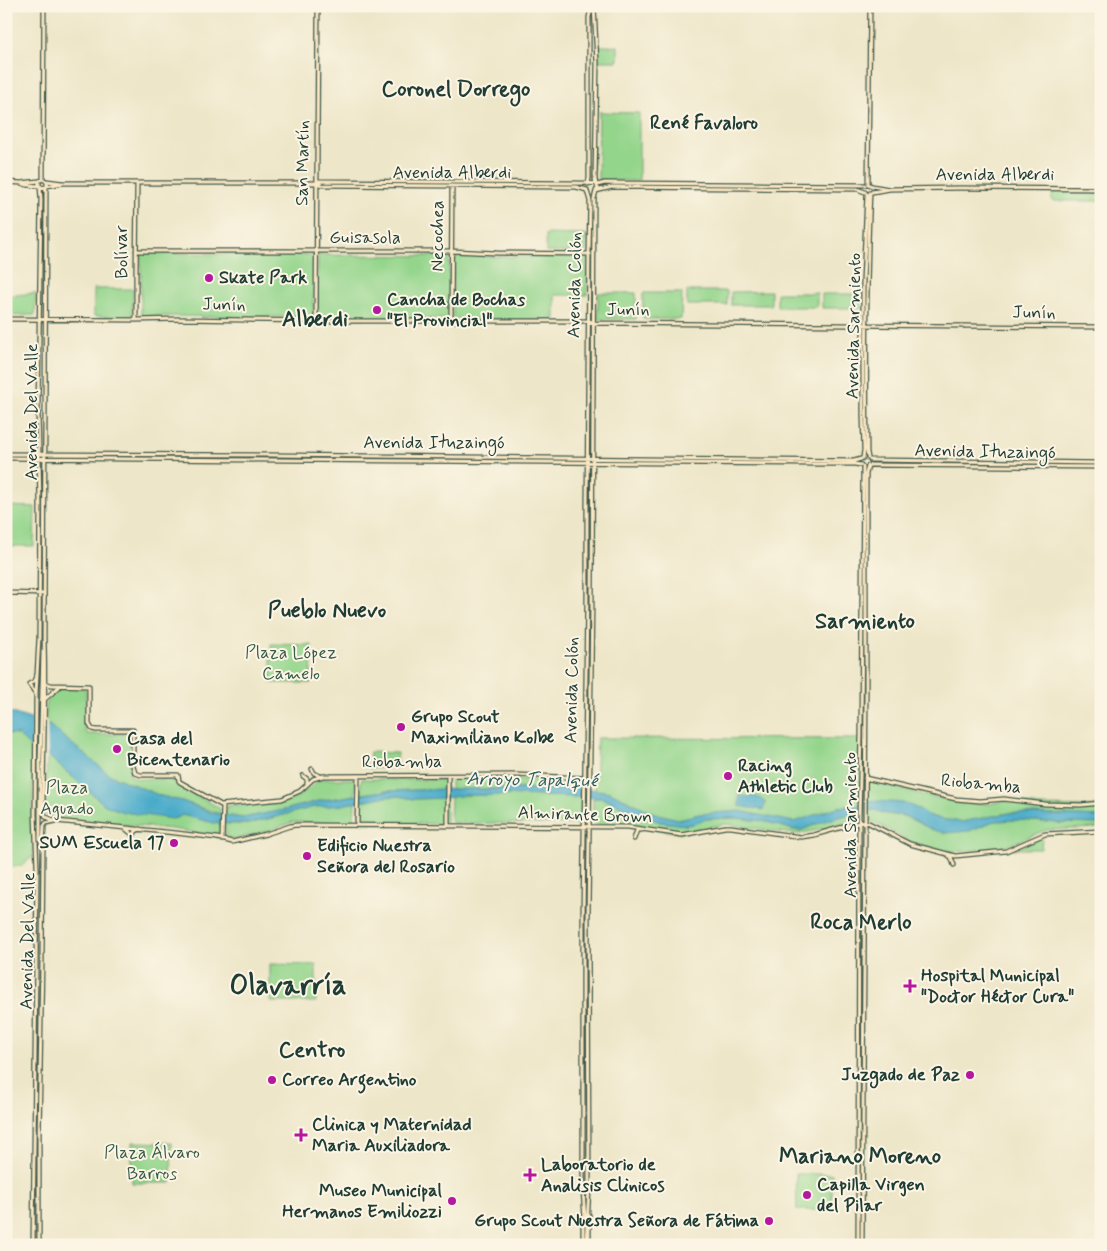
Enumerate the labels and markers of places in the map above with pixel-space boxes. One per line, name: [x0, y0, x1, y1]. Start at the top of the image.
place label: Skate Park: [219, 266, 307, 290]
marker: Skate Park: [203, 272, 215, 284]
place label: Cancha de Bochas "El Provincial": [387, 288, 525, 333]
marker: Cancha de Bochas "El Provincial": [371, 304, 383, 316]
place label: Grupo Scout Maximiliano Kolbe: [411, 705, 555, 750]
marker: Grupo Scout Maximiliano Kolbe: [395, 721, 407, 733]
place label: Casa del Bicentenario: [127, 727, 230, 772]
marker: Casa del Bicentenario: [111, 743, 123, 755]
place label: Racing Athletic Club: [738, 754, 833, 799]
marker: Racing Athletic Club: [722, 770, 734, 782]
place label: SUM Escuela 17: [40, 831, 164, 855]
place label: Edificio Nuestra Señora del Rosario: [317, 834, 455, 879]
marker: SUM Escuela 17: [168, 837, 180, 849]
marker: Edificio Nuestra Señora del Rosario: [301, 850, 313, 862]
place label: Hospital Municipal "Doctor Héctor Cura": [921, 964, 1074, 1009]
marker: Hospital Municipal "Doctor Héctor Cura": [903, 979, 917, 993]
place label: Juzgado de Paz: [841, 1063, 960, 1089]
place label: Correo Argentino: [282, 1068, 417, 1094]
marker: Juzgado de Paz: [964, 1069, 976, 1081]
marker: Correo Argentino: [266, 1074, 278, 1086]
place label: Clinica y Maternidad Maria Auxiliadora: [312, 1113, 472, 1158]
marker: Clinica y Maternidad Maria Auxiliadora: [294, 1128, 308, 1142]
place label: Laboratorio de Analisis Clinicos: [541, 1153, 665, 1198]
marker: Laboratorio de Analisis Clinicos: [523, 1168, 537, 1182]
place label: Capilla Virgen del Pilar: [817, 1173, 925, 1218]
place label: Museo Municipal Hermanos Emiliozzi: [282, 1179, 443, 1224]
marker: Capilla Virgen del Pilar: [801, 1189, 813, 1201]
marker: Museo Municipal Hermanos Emiliozzi: [446, 1195, 458, 1207]
place label: Grupo Scout Nuestra Señora de Fátima: [474, 1209, 759, 1233]
marker: Grupo Scout Nuestra Señora de Fátima: [763, 1215, 775, 1227]

